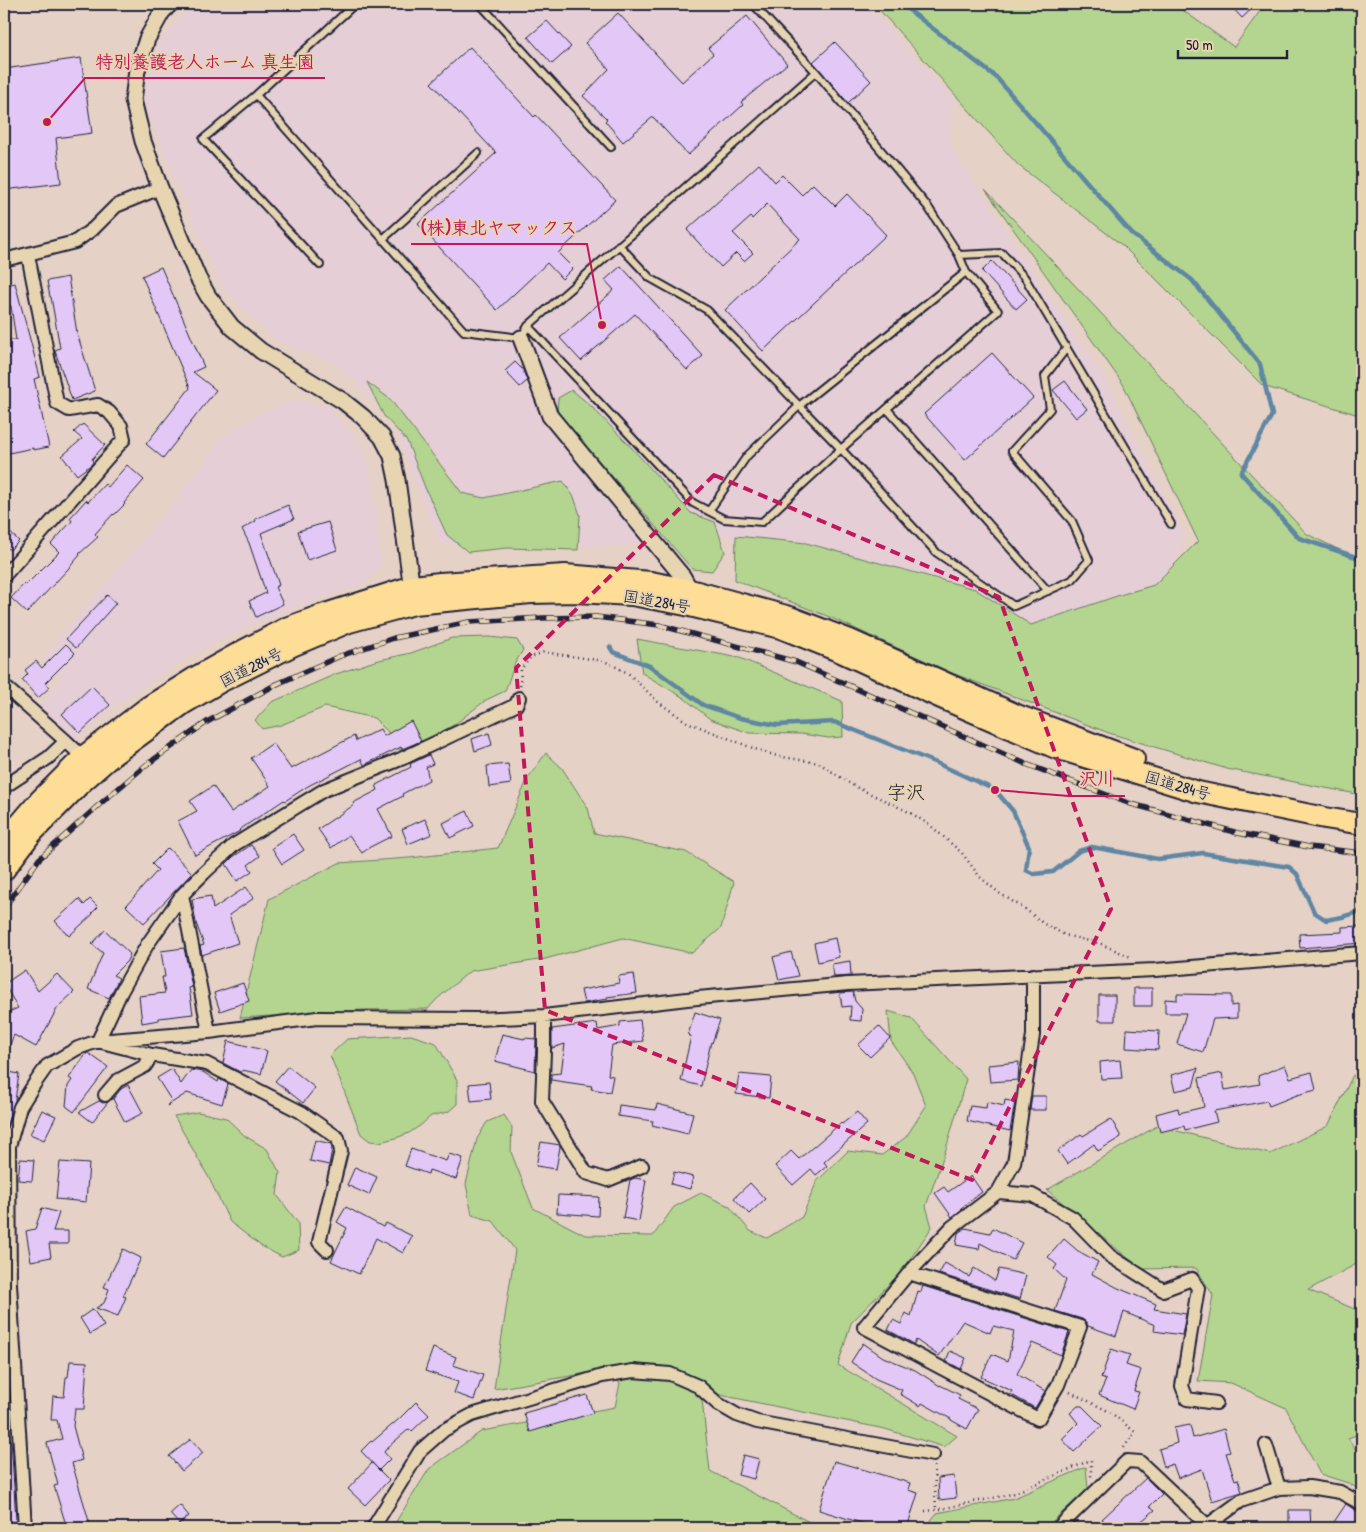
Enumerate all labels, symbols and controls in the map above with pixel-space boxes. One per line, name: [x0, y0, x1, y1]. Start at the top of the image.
scale bar: [1178, 28, 1287, 60]
text: 50 m: [1186, 34, 1213, 55]
callout: 特別養護老人ホーム 真生園: [85, 45, 325, 78]
text: 特別養護老人ホーム 真生園: [95, 49, 315, 74]
callout: (株)東北ヤマックス: [411, 211, 587, 244]
text: (株)東北ヤマックス: [421, 215, 577, 240]
street label: 国道284号: [621, 584, 693, 618]
street label: 国道284号: [216, 642, 286, 692]
callout: 沢川: [1069, 763, 1125, 796]
street label: 国道284号: [1142, 765, 1214, 805]
text: 沢川: [1079, 766, 1115, 791]
district label: 字沢: [887, 779, 925, 805]

